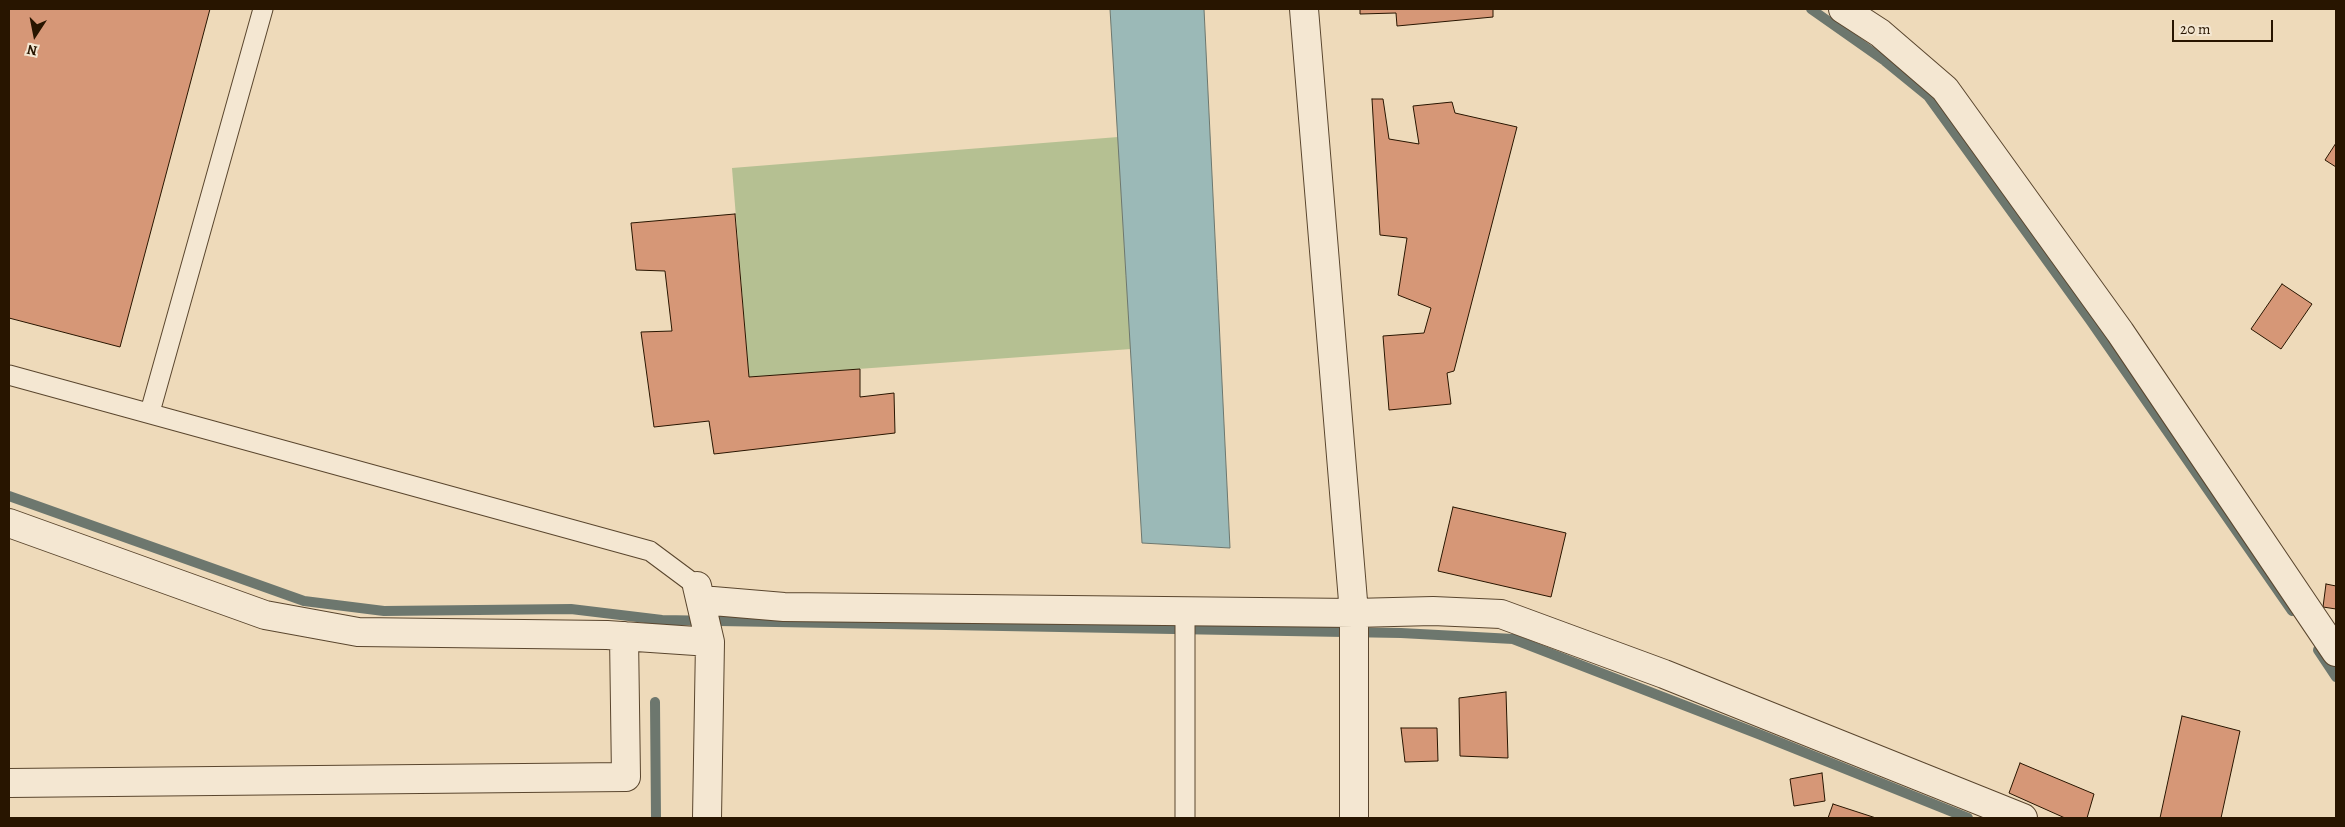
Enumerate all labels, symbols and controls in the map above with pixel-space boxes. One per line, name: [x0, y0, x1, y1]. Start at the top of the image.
north arrow: [10, 10, 60, 60]
scale bar: [2175, 10, 2276, 42]
text: 20 m: [2180, 19, 2211, 39]
text: N: [25, 40, 39, 61]

